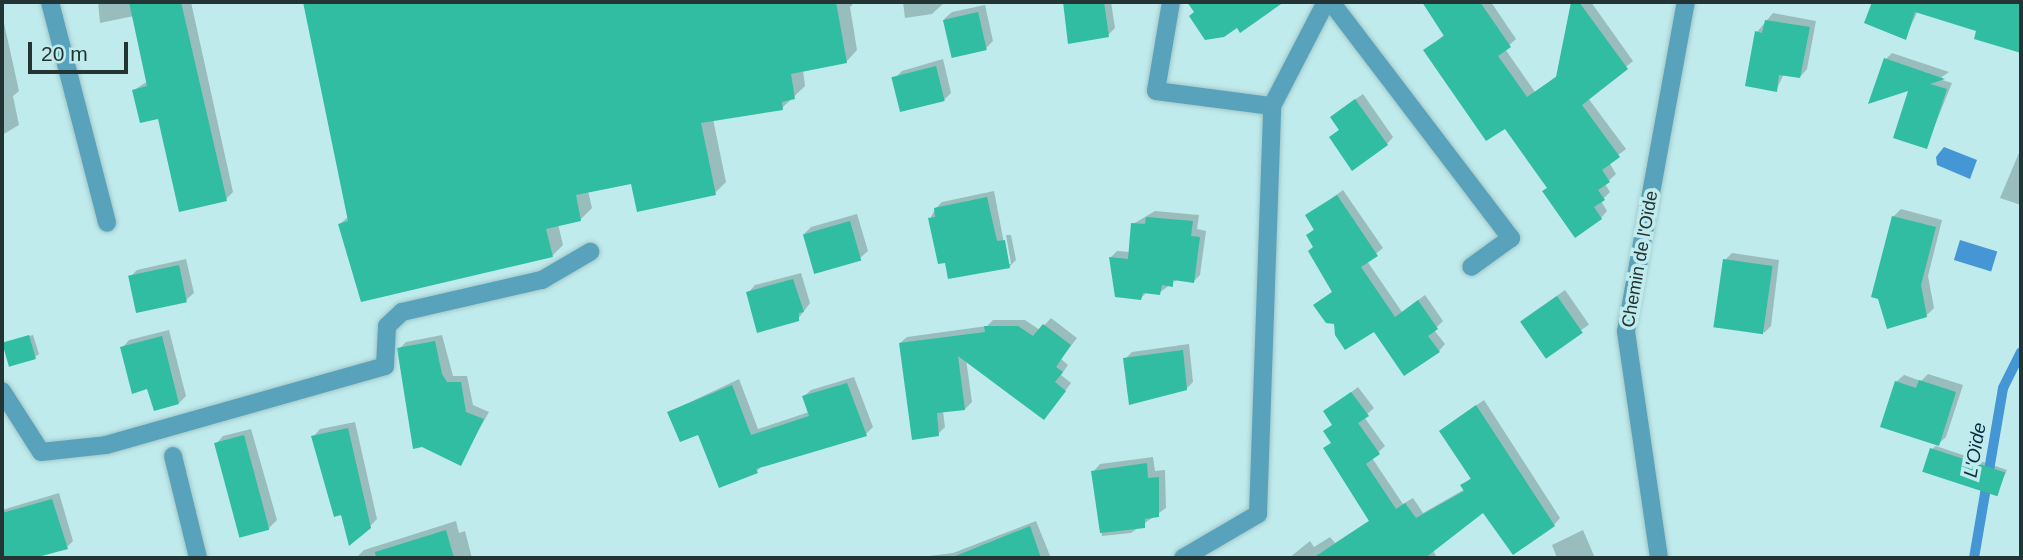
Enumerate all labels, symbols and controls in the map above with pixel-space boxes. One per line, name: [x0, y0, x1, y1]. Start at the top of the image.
scale bar: [32, 28, 131, 72]
text: 20 m: [41, 42, 88, 65]
street label: Chemin de l'Oïde: [1617, 189, 1663, 329]
water label: L'Oïde: [1959, 421, 1991, 479]

